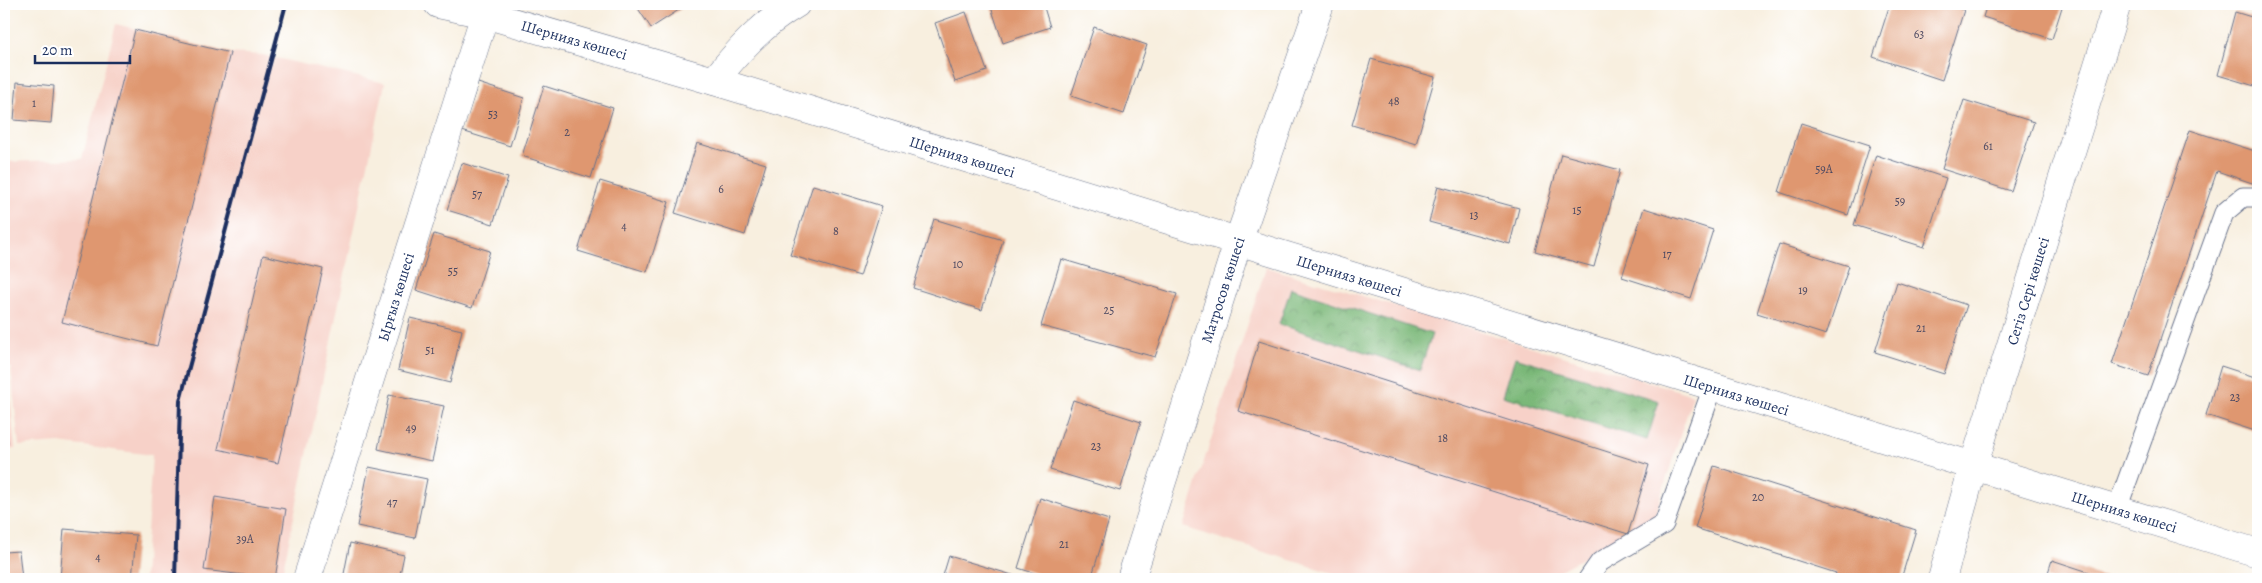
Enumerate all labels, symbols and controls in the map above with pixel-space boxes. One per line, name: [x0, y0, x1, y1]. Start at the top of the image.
street label: Шернияз көшесі: [519, 15, 629, 65]
house number: 63: [1914, 26, 1924, 42]
scale bar: [35, 32, 130, 64]
text: 20 m: [42, 40, 73, 60]
house number: 48: [1388, 93, 1400, 109]
house number: 1: [32, 95, 36, 111]
house number: 53: [488, 106, 498, 122]
house number: 2: [564, 124, 570, 140]
street label: Шернияз көшесі: [907, 131, 1017, 183]
house number: 61: [1983, 138, 1993, 154]
house number: 59А: [1815, 161, 1834, 177]
house number: 6: [718, 181, 724, 197]
house number: 57: [472, 186, 483, 202]
house number: 59: [1895, 193, 1905, 209]
house number: 15: [1572, 202, 1582, 218]
house number: 13: [1469, 207, 1479, 223]
house number: 4: [621, 218, 627, 234]
house number: 8: [833, 223, 839, 239]
street label: Матросов көшесі: [1196, 234, 1250, 346]
street label: Сегіз Сері көшесі: [2002, 235, 2054, 347]
house number: 17: [1662, 246, 1673, 262]
street label: Ырғыз көшесі: [373, 250, 419, 344]
street label: Шернияз көшесі: [1294, 250, 1404, 302]
house number: 10: [953, 256, 963, 272]
house number: 55: [448, 263, 458, 279]
house number: 19: [1798, 282, 1808, 298]
house number: 25: [1104, 302, 1114, 318]
house number: 21: [1916, 320, 1926, 336]
house number: 51: [425, 342, 435, 358]
street label: Шернияз көшесі: [1681, 369, 1791, 421]
house number: 23: [2230, 389, 2240, 405]
house number: 49: [406, 420, 416, 436]
house number: 18: [1438, 430, 1448, 446]
house number: 23: [1091, 438, 1101, 454]
street label: Шернияз көшесі: [2069, 486, 2179, 538]
house number: 20: [1752, 489, 1764, 505]
house number: 47: [387, 494, 398, 510]
house number: 39А: [236, 531, 255, 547]
house number: 21: [1059, 536, 1069, 552]
house number: 4: [95, 549, 101, 565]

